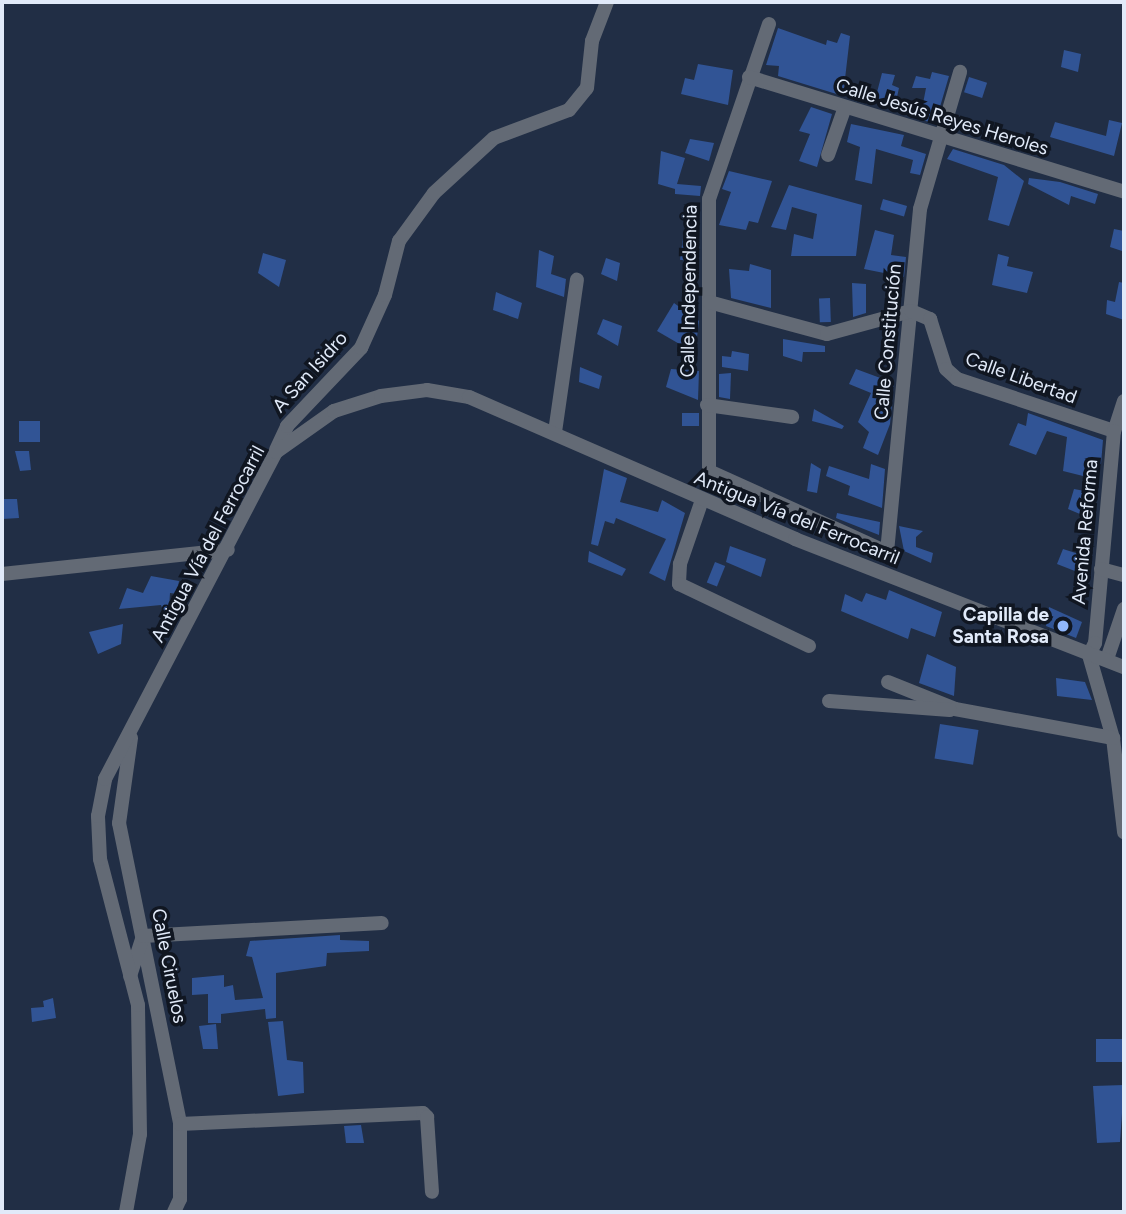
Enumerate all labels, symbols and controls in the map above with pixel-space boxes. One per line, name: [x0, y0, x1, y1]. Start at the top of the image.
street label: Calle Jesús Reyes Heroles: [833, 74, 1051, 160]
street label: Calle Independencia: [676, 204, 702, 378]
street label: Calle Constitución: [870, 263, 906, 421]
street label: A San Isidro: [268, 327, 352, 417]
street label: Calle Libertad: [962, 347, 1080, 409]
street label: Antigua Vía del Ferrocarril: [146, 442, 270, 646]
street label: Avenida Reforma: [1067, 458, 1103, 606]
street label: Antigua Vía del Ferrocarril: [691, 466, 903, 570]
place label: Capilla de Santa Rosa: [952, 604, 1049, 648]
marker: Capilla de Santa Rosa: [1055, 618, 1071, 634]
street label: Calle Ciruelos: [147, 907, 191, 1025]

